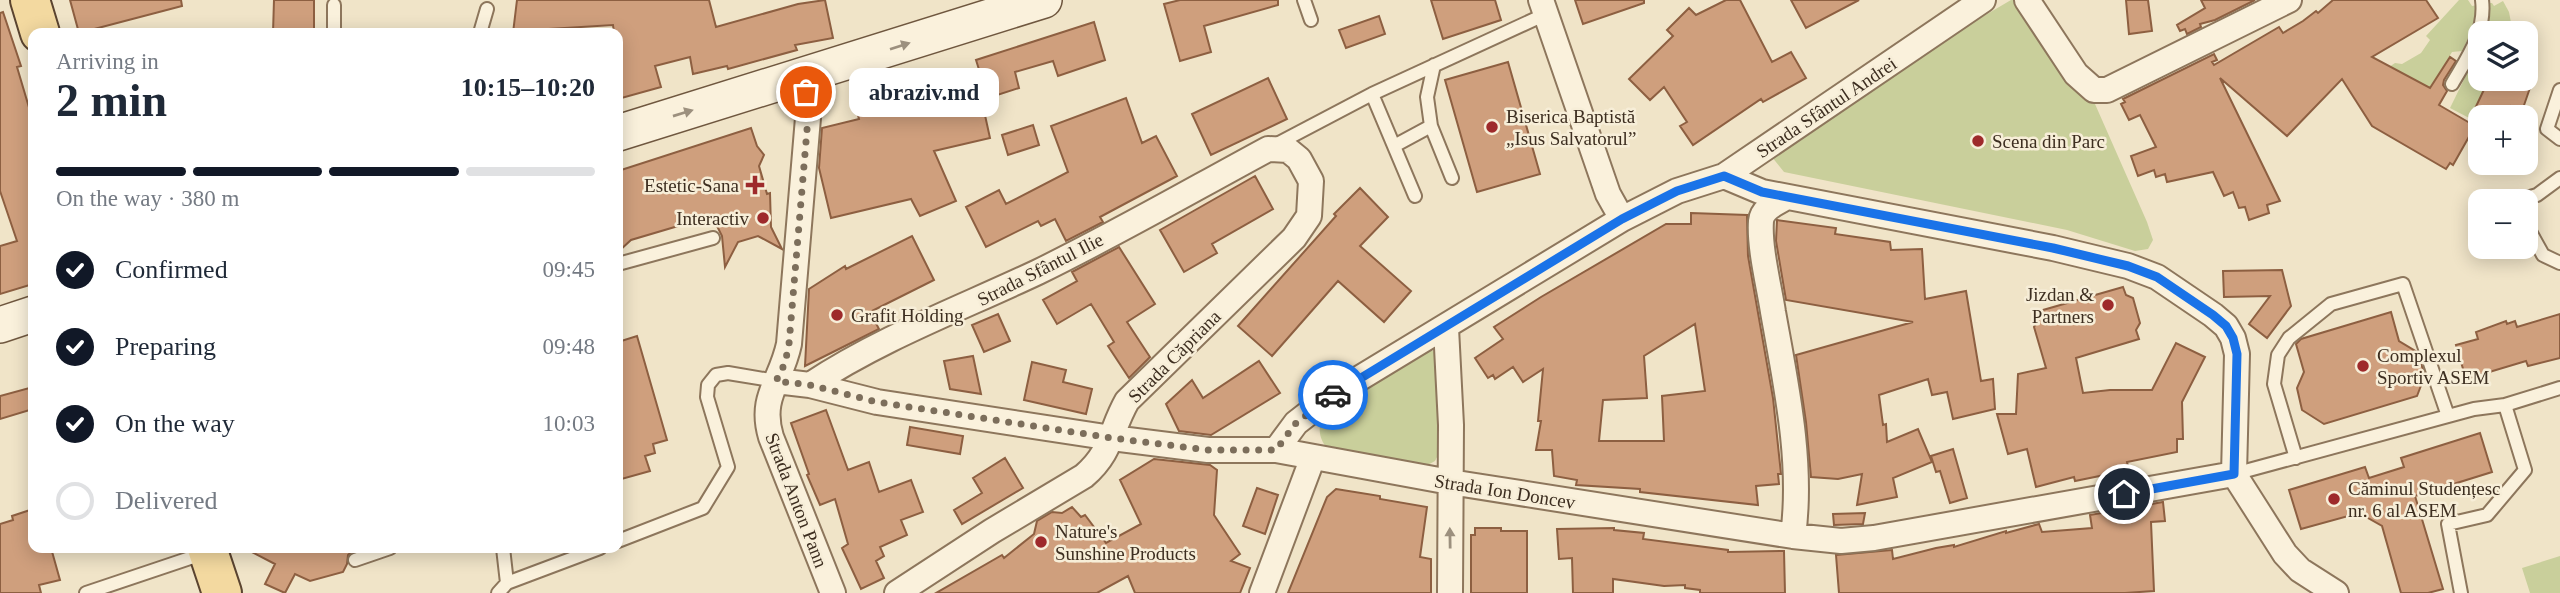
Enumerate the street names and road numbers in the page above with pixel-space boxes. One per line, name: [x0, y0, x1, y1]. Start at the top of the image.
street label: Strada Sfântul Andrei: [1752, 53, 1900, 162]
street label: Strada Sfântul Ilie: [974, 229, 1107, 310]
street label: Strada Căpriana: [1124, 305, 1225, 407]
street label: Strada Anton Pann: [761, 430, 832, 571]
street label: Strada Ion Doncev: [1433, 470, 1577, 513]

